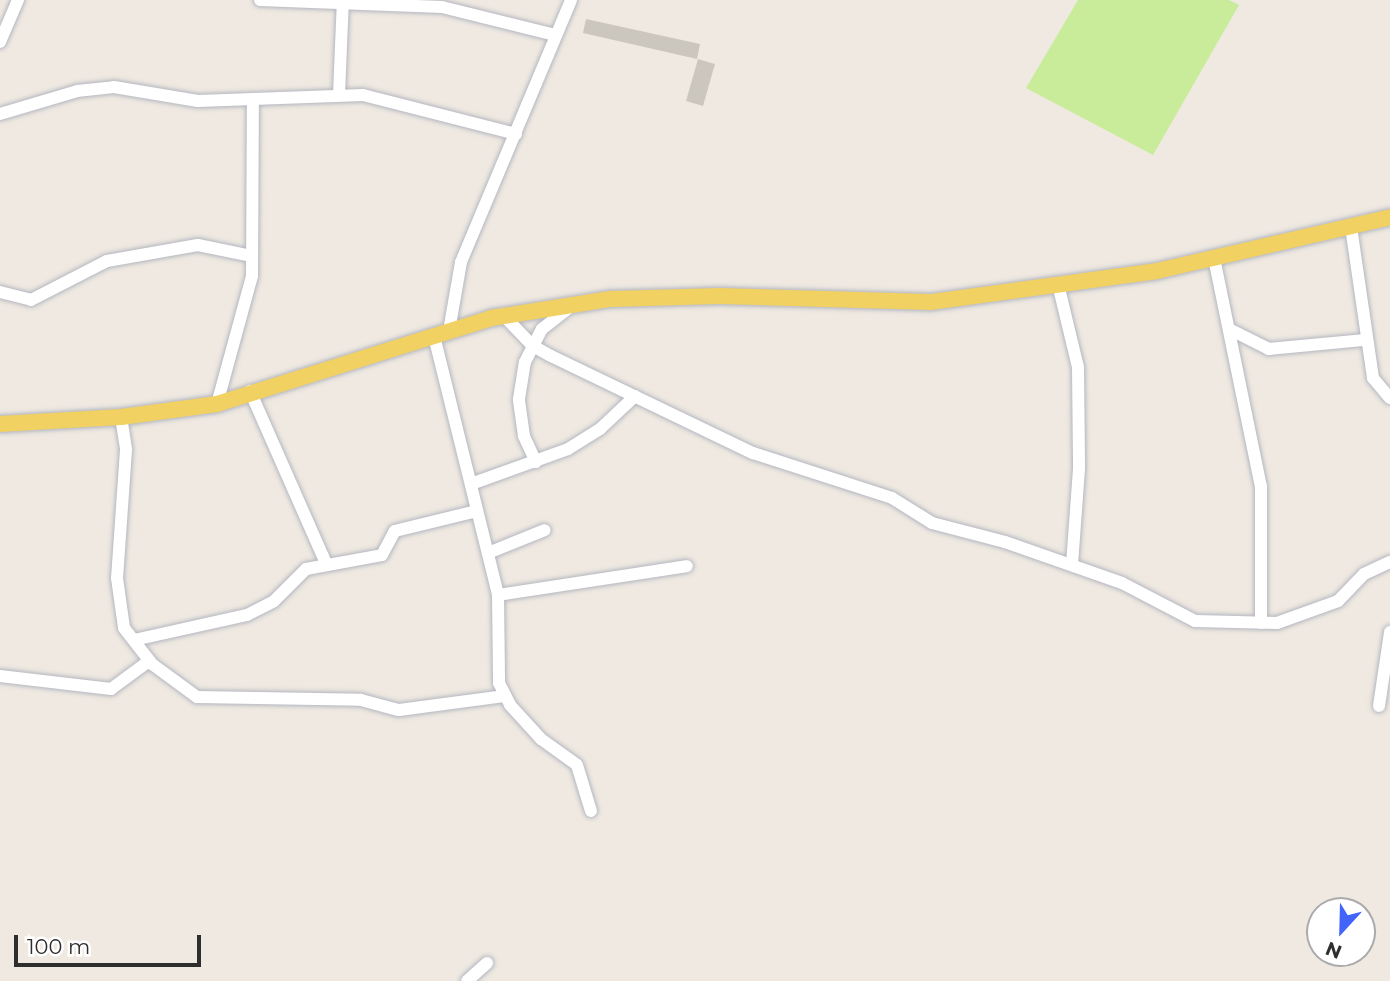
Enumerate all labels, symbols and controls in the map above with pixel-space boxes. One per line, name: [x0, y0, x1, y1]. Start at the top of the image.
north arrow: [1306, 897, 1376, 967]
scale bar: [18, 922, 205, 966]
text: 100 m: [27, 934, 90, 959]
text: N: [1322, 937, 1345, 964]

